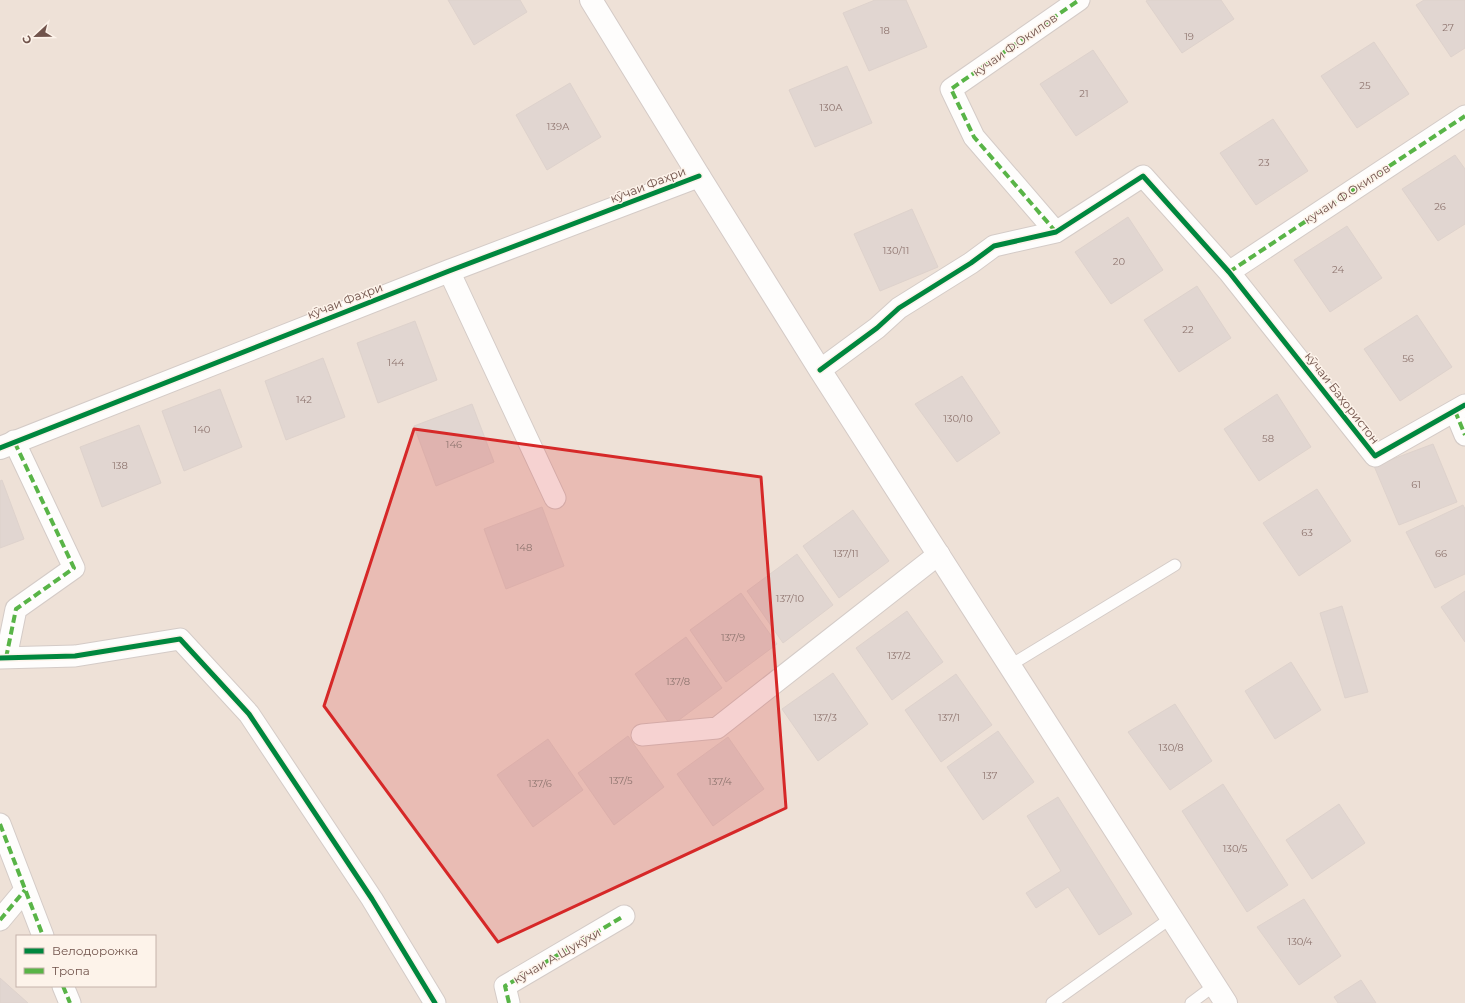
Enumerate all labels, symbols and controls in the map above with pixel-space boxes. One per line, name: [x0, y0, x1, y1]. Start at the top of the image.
street label: кучаи Ф.Окилов: [969, 10, 1060, 79]
north arrow: [16, 16, 56, 56]
house number: 27: [1442, 21, 1454, 34]
house number: 18: [880, 24, 890, 37]
house number: 19: [1184, 30, 1194, 43]
text: С: [19, 33, 35, 46]
house number: 25: [1359, 79, 1371, 92]
house number: 21: [1079, 87, 1089, 100]
house number: 130А: [819, 101, 843, 114]
house number: 139А: [547, 120, 570, 133]
house number: 23: [1258, 156, 1270, 169]
street label: кучаи Ф.Окилов: [1301, 160, 1393, 227]
street label: кӯчаи Фахри: [608, 163, 688, 206]
house number: 26: [1434, 200, 1446, 213]
house number: 130/11: [883, 244, 909, 257]
house number: 20: [1113, 255, 1126, 268]
house number: 24: [1332, 263, 1344, 276]
street label: кӯчаи Фахри: [305, 279, 385, 322]
house number: 22: [1182, 323, 1194, 336]
street label: кӯчаи Баҳористон: [1302, 349, 1383, 447]
house number: 56: [1402, 352, 1414, 365]
house number: 144: [388, 356, 405, 369]
house number: 142: [296, 393, 312, 406]
house number: 130/10: [943, 412, 973, 425]
house number: 140: [194, 423, 211, 436]
house number: 58: [1262, 432, 1274, 445]
house number: 146: [446, 438, 462, 451]
house number: 138: [112, 459, 128, 472]
house number: 61: [1411, 478, 1421, 491]
house number: 63: [1301, 526, 1313, 539]
house number: 148: [516, 541, 532, 554]
house number: 137/11: [833, 547, 859, 560]
house number: 66: [1435, 547, 1447, 560]
house number: 137/10: [776, 592, 805, 605]
house number: 137/9: [721, 631, 745, 644]
house number: 137/2: [887, 649, 911, 662]
house number: 137/8: [666, 675, 690, 688]
house number: 137/3: [813, 711, 837, 724]
house number: 137/1: [938, 711, 960, 724]
house number: 130/8: [1158, 741, 1184, 754]
house number: 137: [982, 769, 998, 782]
house number: 137/5: [609, 774, 633, 787]
house number: 137/4: [708, 775, 732, 788]
house number: 137/6: [528, 777, 552, 790]
house number: 130/5: [1223, 842, 1248, 855]
street label: кӯчаи А.Шукӯҳи: [510, 924, 603, 987]
legend: [16, 935, 156, 987]
house number: 130/4: [1288, 935, 1313, 948]
text: Велодорожка: [52, 943, 138, 958]
text: Тропа: [52, 963, 90, 978]

